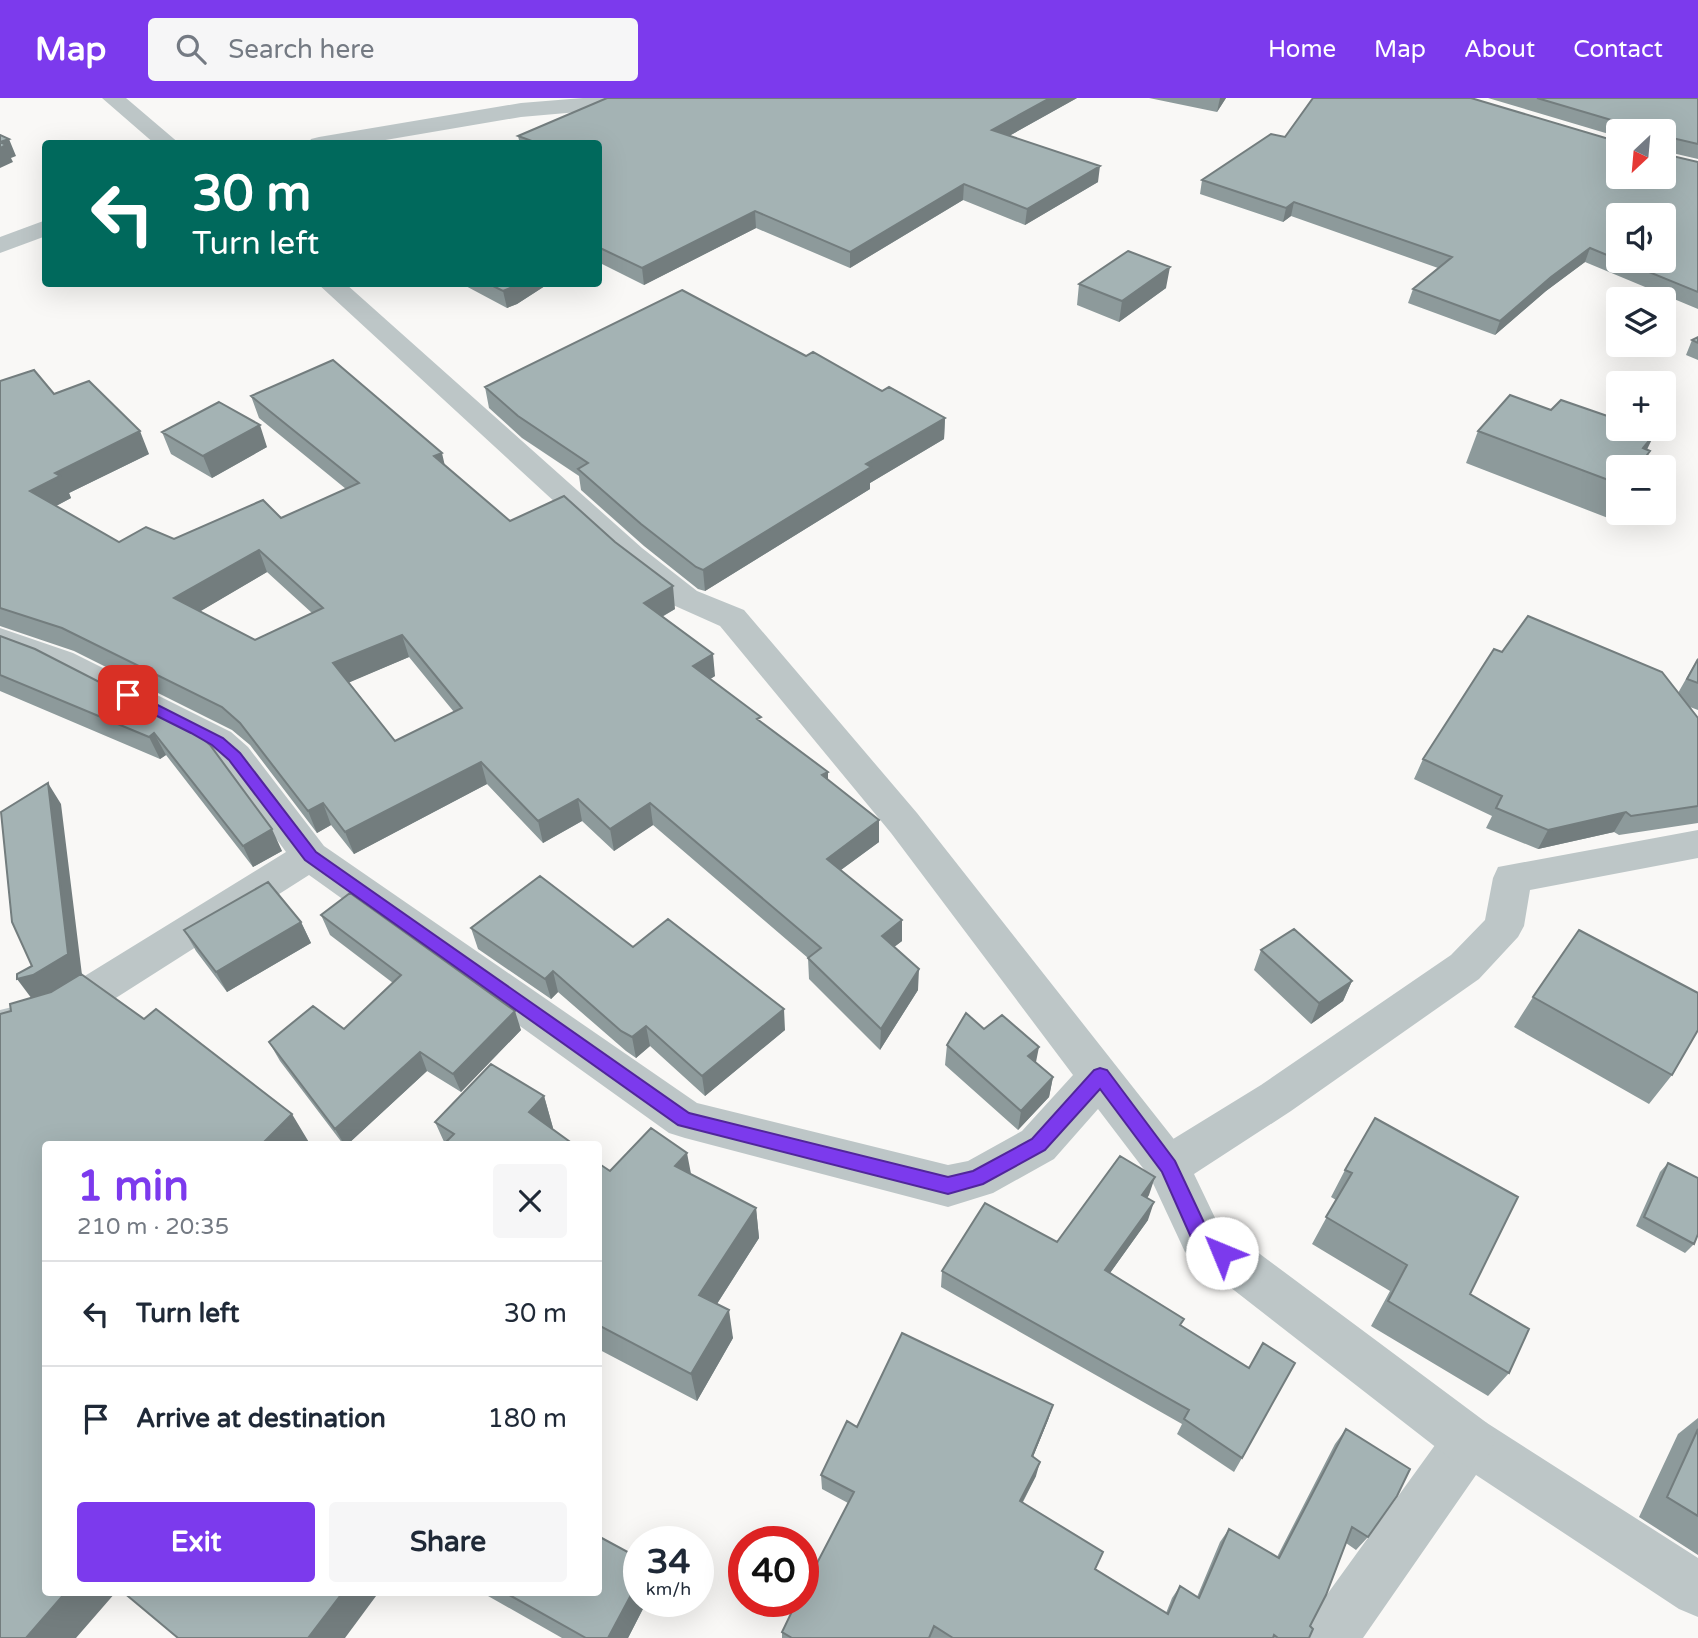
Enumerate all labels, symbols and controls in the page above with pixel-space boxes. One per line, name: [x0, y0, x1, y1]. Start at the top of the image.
search box: [148, 18, 638, 81]
text: Map: [35, 30, 106, 69]
icon: search: [172, 30, 210, 68]
text: Search here: [228, 34, 374, 65]
text: Home: [1268, 35, 1336, 64]
text: Map: [1374, 35, 1426, 64]
text: About: [1464, 35, 1535, 64]
text: Contact: [1573, 35, 1663, 64]
north arrow: [1606, 119, 1676, 189]
map controls: [1606, 119, 1676, 525]
text: 30 m: [192, 165, 311, 224]
icon: left: [77, 168, 168, 259]
button: sound: [1606, 203, 1676, 273]
text: Turn left: [192, 225, 319, 263]
button: layers: [1606, 287, 1676, 357]
button: +: [1606, 371, 1676, 441]
button: −: [1606, 455, 1676, 525]
pin: [98, 665, 158, 725]
icon: arrive: [109, 676, 147, 714]
text: 1 min: [77, 1161, 189, 1212]
button: close: [493, 1164, 567, 1238]
text: 210 m · 20:35: [77, 1213, 229, 1241]
position arrow: [1185, 1216, 1259, 1290]
icon: left: [77, 1295, 115, 1333]
text: Turn left: [136, 1298, 239, 1329]
text: 30 m: [504, 1298, 567, 1329]
icon: arrive: [77, 1400, 115, 1438]
text: Arrive at destination: [136, 1403, 386, 1434]
text: 180 m: [487, 1403, 567, 1434]
button: Exit: [77, 1502, 315, 1582]
button: Share: [329, 1502, 567, 1582]
speed limit sign: 40: [728, 1526, 819, 1617]
text: 34: [647, 1541, 690, 1583]
text: km/h: [646, 1578, 691, 1600]

